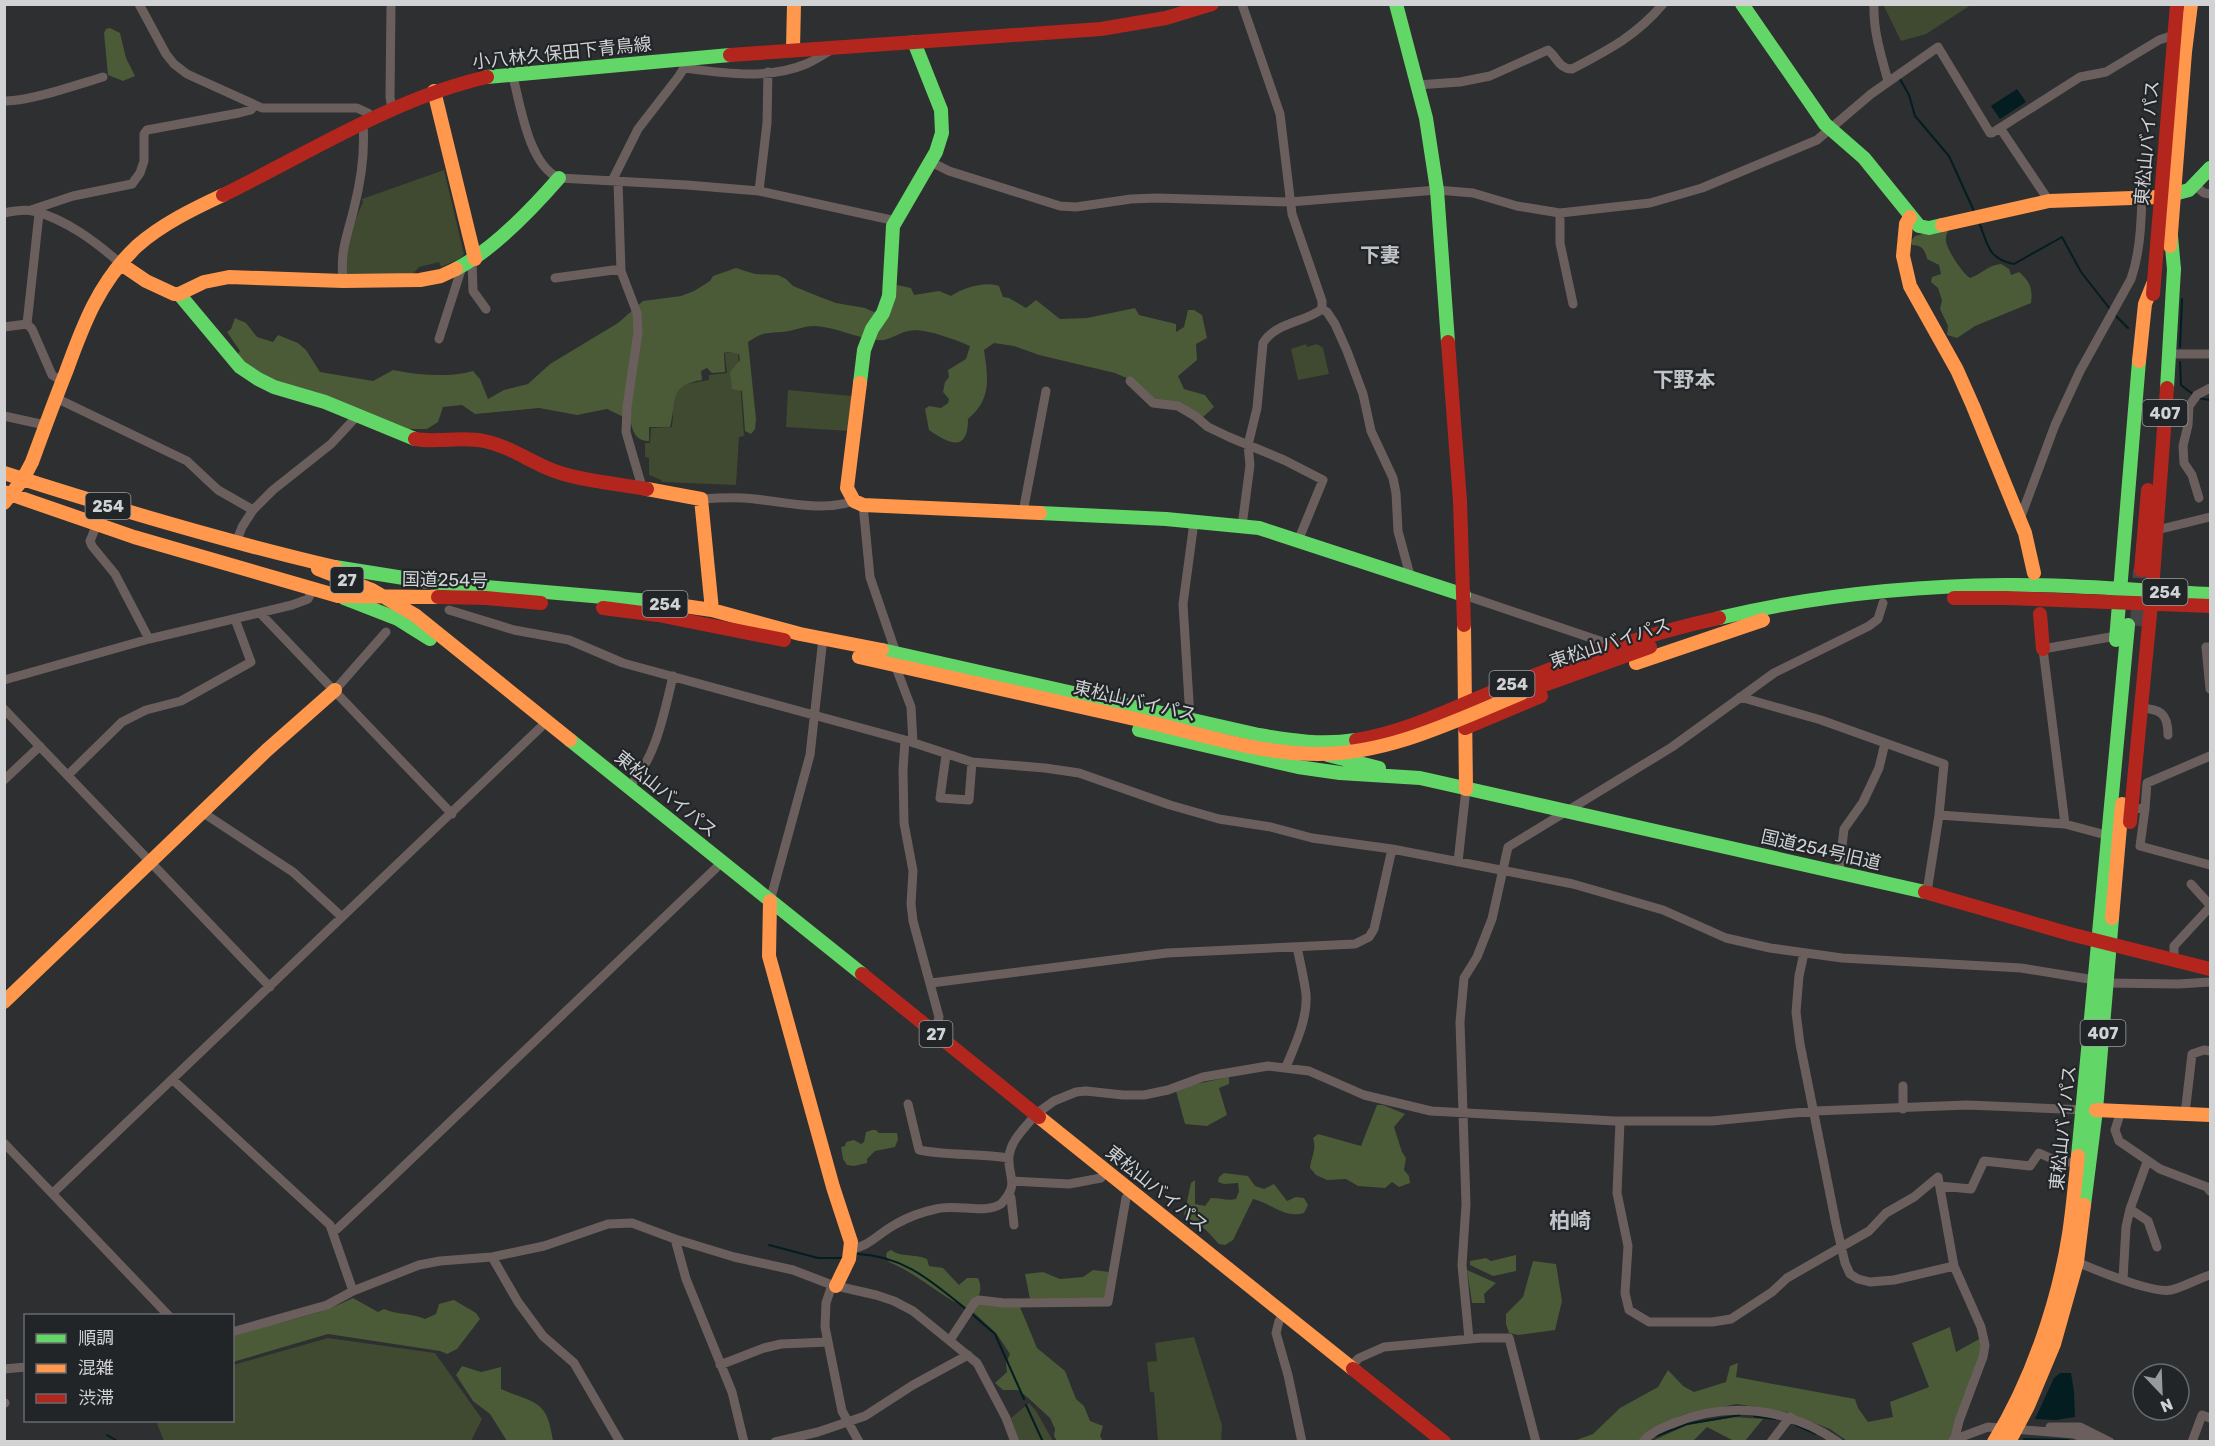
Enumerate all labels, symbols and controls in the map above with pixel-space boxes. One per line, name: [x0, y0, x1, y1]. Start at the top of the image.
street label: 小八林久保田下青鳥線: [471, 33, 653, 73]
street label: 東松山バイパス: [2131, 79, 2163, 207]
district label: 下妻: [1360, 243, 1400, 267]
district label: 下野本: [1653, 367, 1716, 392]
road number: 407: [2142, 400, 2188, 426]
road number: 254: [86, 493, 130, 519]
road number: 27: [330, 567, 364, 593]
street label: 国道254号: [402, 568, 488, 592]
road number: 254: [2142, 579, 2188, 605]
road number: 254: [642, 591, 688, 617]
street label: 東松山バイパス: [1547, 613, 1673, 673]
road number: 254: [1490, 671, 1534, 697]
street label: 東松山バイパス: [1071, 676, 1199, 726]
street label: 東松山バイパス: [610, 746, 722, 842]
street label: 国道254号旧道: [1759, 826, 1883, 874]
road number: 407: [2080, 1020, 2126, 1046]
road number: 27: [920, 1021, 952, 1047]
street label: 東松山バイパス: [2045, 1064, 2081, 1192]
street label: 東松山バイパス: [1101, 1141, 1213, 1237]
district label: 柏崎: [1549, 1208, 1591, 1233]
legend: [24, 1314, 234, 1422]
text: 順調: [78, 1327, 114, 1349]
text: 混雑: [78, 1357, 114, 1379]
north arrow: [2131, 1362, 2191, 1422]
text: 渋滞: [78, 1387, 114, 1409]
text: N: [2158, 1394, 2176, 1416]

